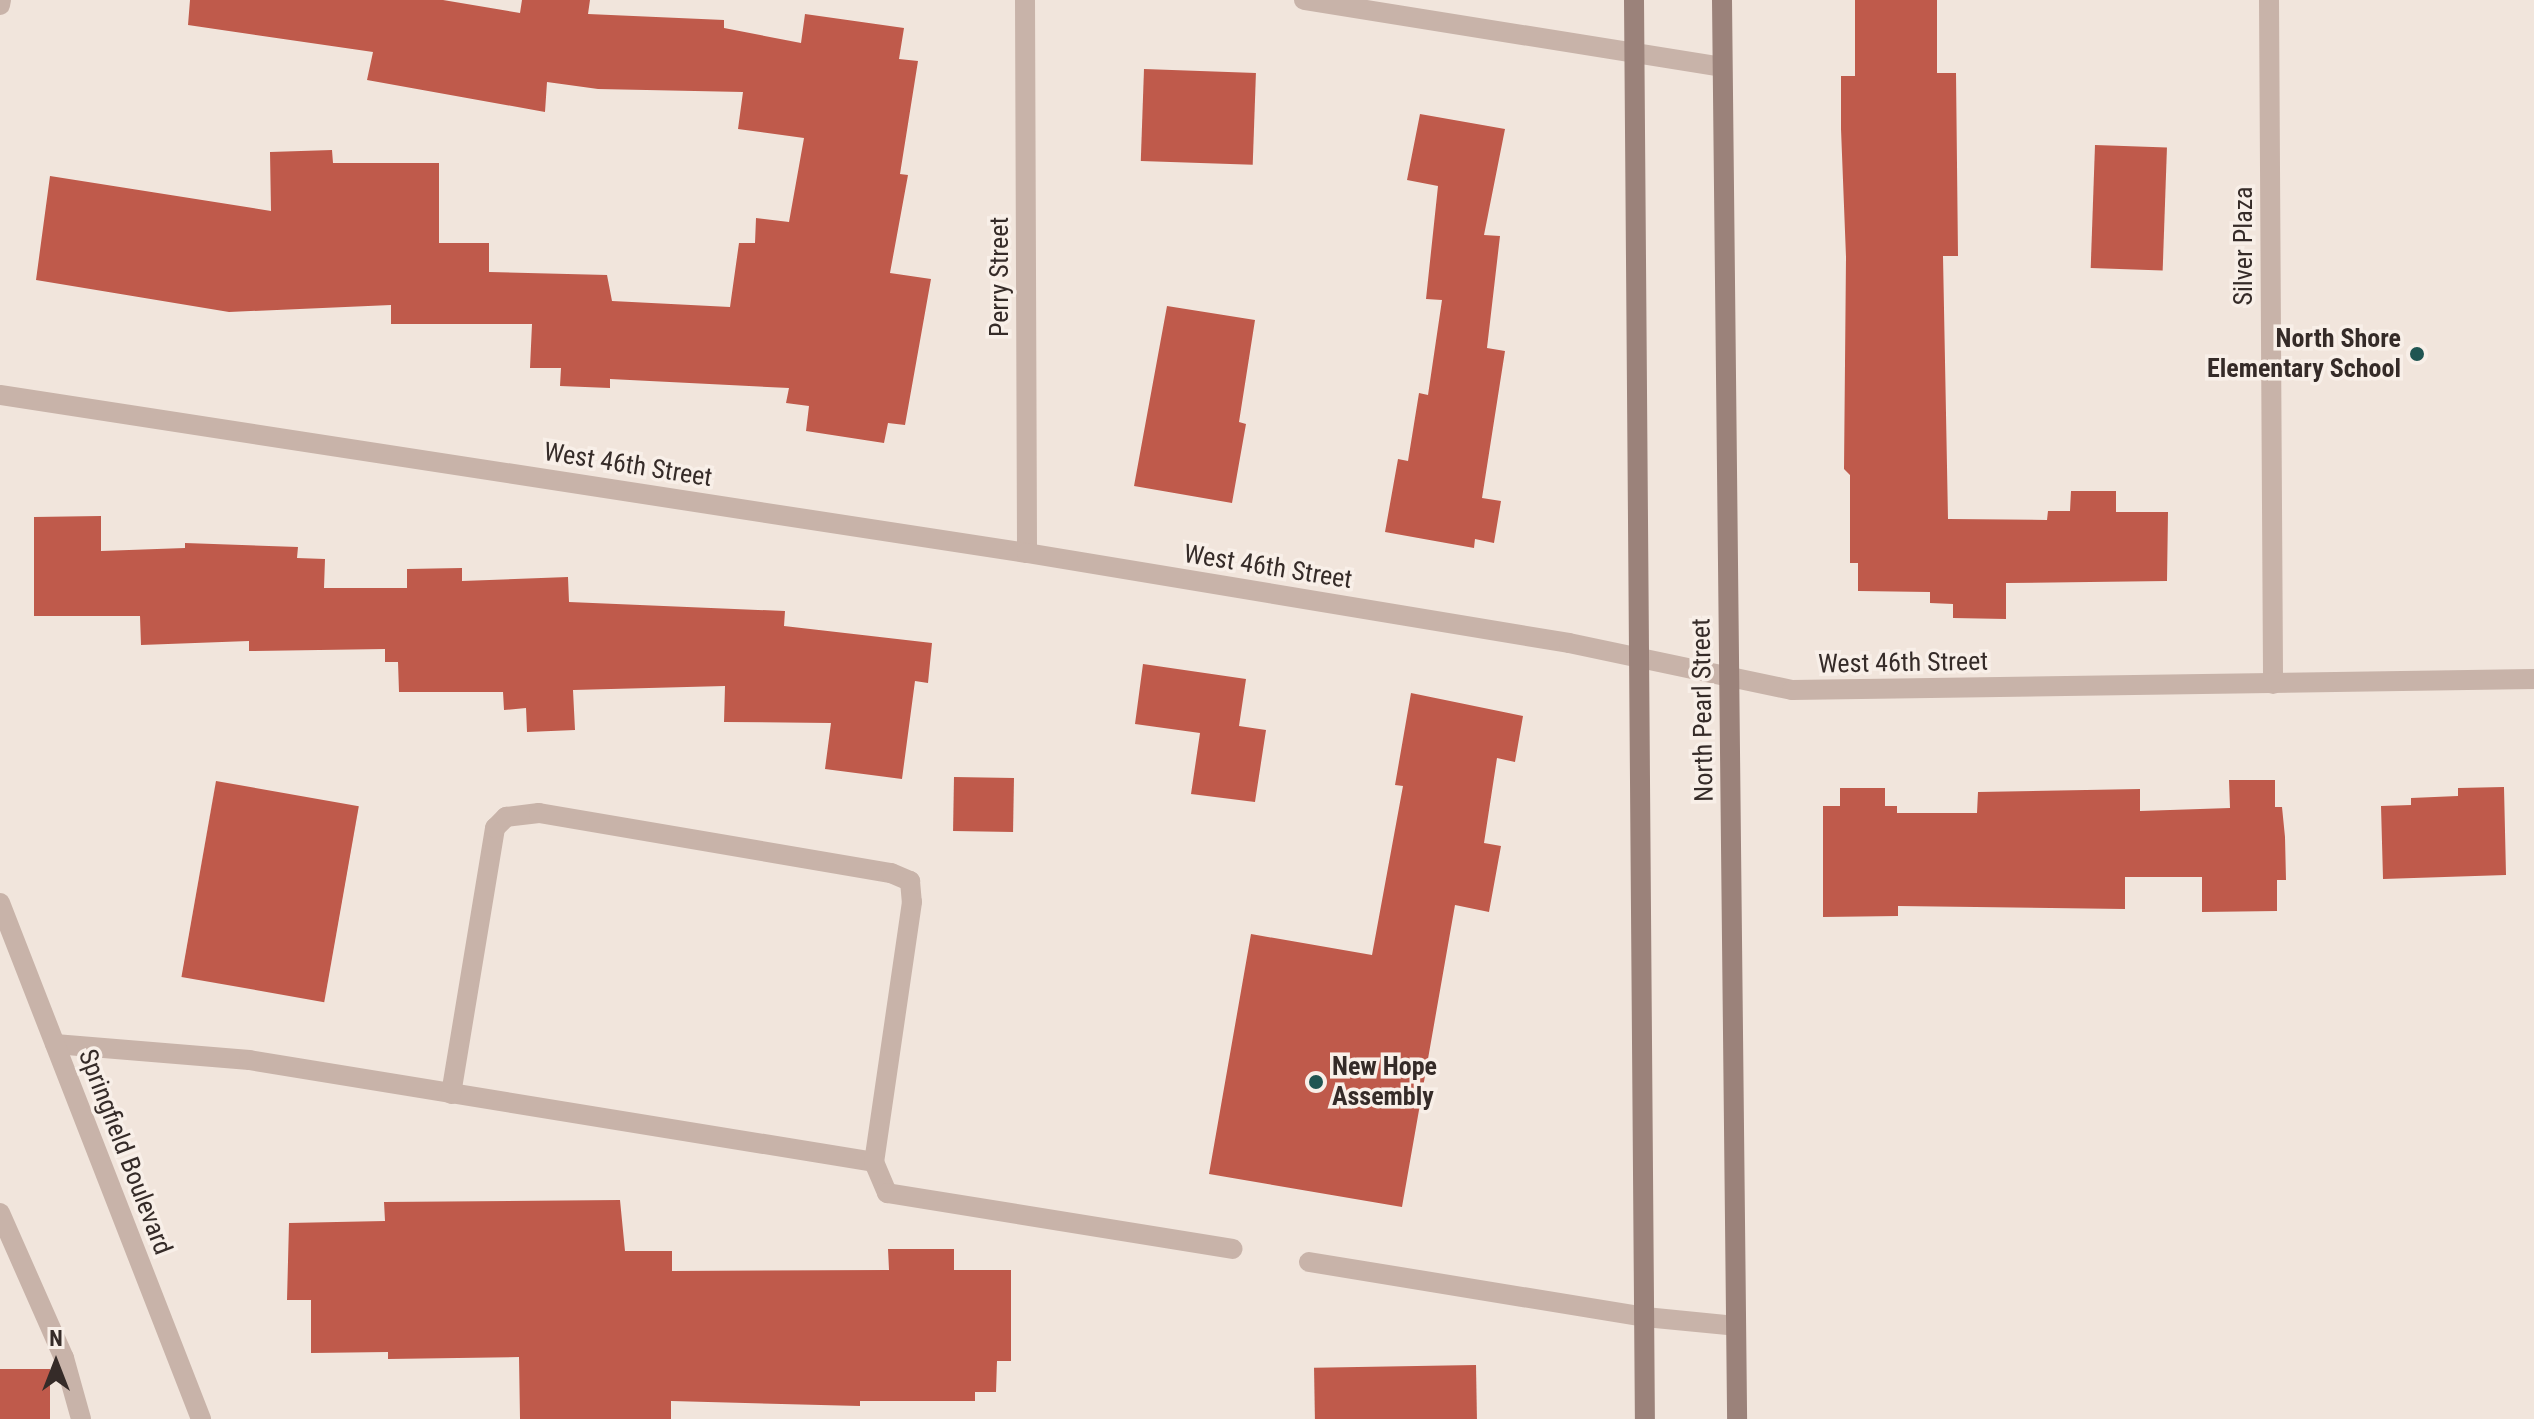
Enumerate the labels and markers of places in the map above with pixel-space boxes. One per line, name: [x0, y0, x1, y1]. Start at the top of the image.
place label: North Shore Elementary School: [2207, 323, 2401, 384]
marker: North Shore Elementary School: [2408, 345, 2426, 363]
place label: New Hope Assembly: [1332, 1051, 1437, 1112]
marker: New Hope Assembly: [1307, 1073, 1325, 1091]

